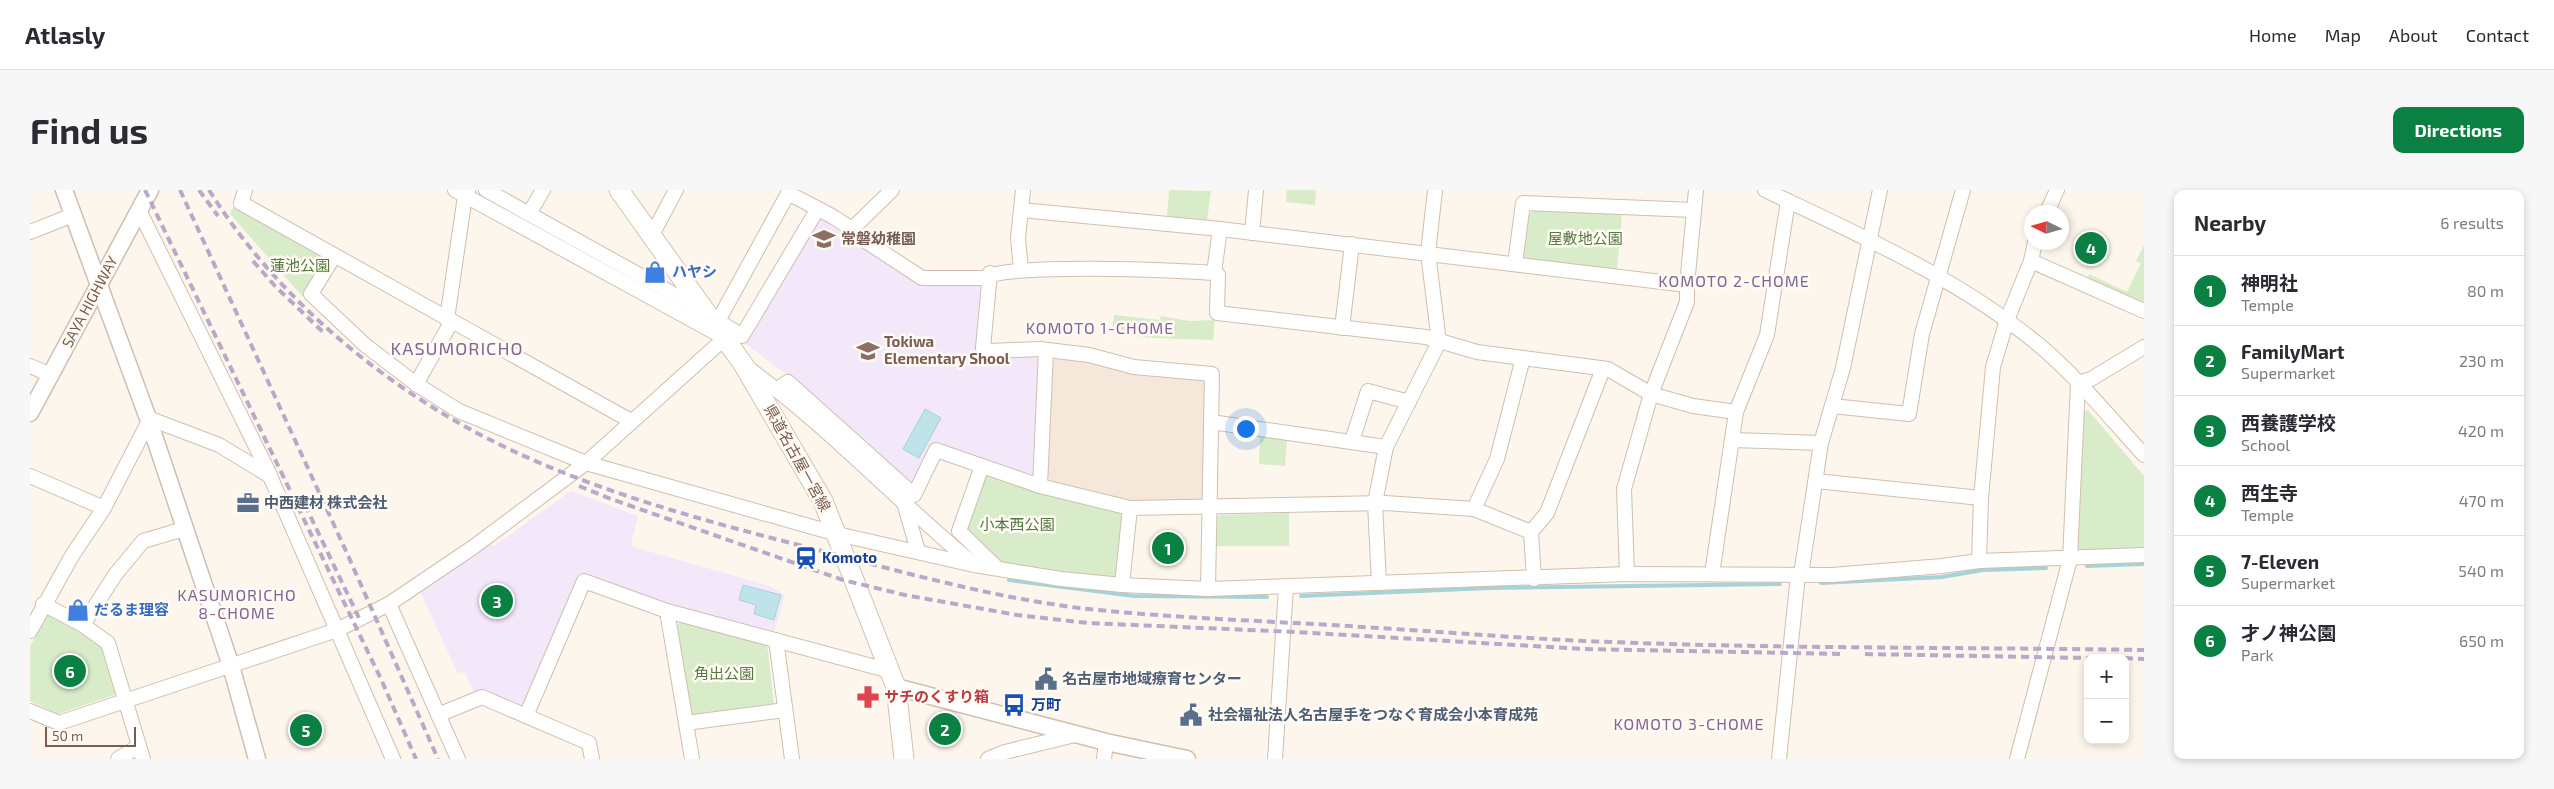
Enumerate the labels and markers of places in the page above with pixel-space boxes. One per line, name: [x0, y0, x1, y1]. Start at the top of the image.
school or university icon: 常磐幼稚園: [811, 226, 837, 252]
place label: 常磐幼稚園: [841, 229, 916, 247]
pin: 4: [2075, 229, 2107, 267]
shop icon: ハヤシ: [642, 259, 668, 285]
place label: ハヤシ: [672, 262, 717, 280]
place label: Tokiwa Elementary Shool: [884, 332, 1010, 368]
school or university icon: Tokiwa Elementary Shool: [855, 338, 881, 364]
office icon: 中西建材 株式会社: [235, 490, 261, 516]
place label: 中西建材 株式会社: [264, 493, 387, 511]
pin: 1: [1152, 529, 1184, 567]
station icon: Komoto: [793, 545, 819, 571]
place label: Komoto: [822, 548, 877, 566]
pin: 3: [481, 582, 513, 620]
shop icon: だるま理容: [65, 597, 91, 623]
place label: だるま理容: [94, 600, 169, 618]
pin: 6: [54, 652, 86, 690]
public building icon: 名古屋市地域療育センター: [1033, 666, 1059, 692]
place label: 名古屋市地域療育センター: [1062, 669, 1242, 687]
pharmacy icon: サチのくすり箱: [855, 684, 881, 710]
place label: サチのくすり箱: [884, 687, 989, 705]
bus stop icon: 万町: [1001, 692, 1027, 718]
place label: 万町: [1031, 695, 1061, 713]
public building icon: 社会福祉法人名古屋手をつなぐ育成会小本育成苑: [1178, 702, 1204, 728]
place label: 社会福祉法人名古屋手をつなぐ育成会小本育成苑: [1208, 705, 1538, 723]
pin: 2: [929, 710, 961, 748]
pin: 5: [290, 711, 322, 749]

